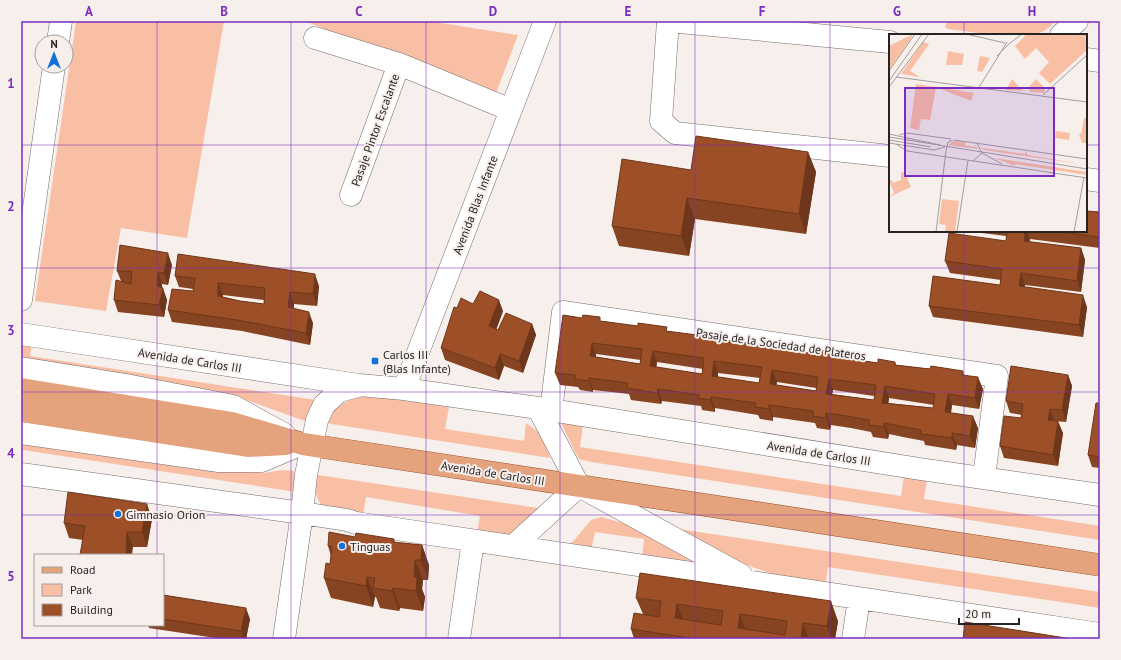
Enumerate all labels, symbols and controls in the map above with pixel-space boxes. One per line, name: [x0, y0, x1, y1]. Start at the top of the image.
text: A: [85, 3, 93, 20]
text: B: [220, 3, 228, 20]
text: C: [355, 3, 363, 20]
text: D: [489, 3, 497, 20]
text: E: [625, 3, 632, 20]
text: F: [759, 3, 766, 20]
text: G: [893, 3, 901, 20]
text: H: [1028, 3, 1036, 20]
north arrow: [34, 34, 74, 74]
inset map: [889, 34, 1087, 232]
text: N: [50, 37, 58, 51]
street label: Pasaje Pintor Escalante: [348, 72, 402, 188]
text: 1: [7, 75, 15, 92]
street label: Avenida Blas Infante: [449, 153, 501, 257]
text: 2: [7, 198, 15, 215]
text: 3: [7, 322, 15, 339]
street label: Pasaje de la Sociedad de Plateros: [695, 325, 867, 363]
street label: Avenida de Carlos III: [137, 344, 243, 376]
place label: Carlos III (Blas Infante): [383, 347, 451, 376]
marker: Carlos III (Blas Infante): [370, 356, 380, 366]
street label: Avenida de Carlos III: [766, 437, 872, 469]
text: 4: [7, 445, 15, 462]
street label: Avenida de Carlos III: [440, 457, 546, 489]
place label: Gimnasio Orion: [126, 507, 205, 522]
marker: Gimnasio Orion: [113, 509, 123, 519]
place label: Tinguas: [350, 539, 390, 554]
marker: Tinguas: [337, 541, 347, 551]
legend: [34, 554, 164, 626]
text: Road: [70, 562, 95, 577]
text: 5: [7, 568, 15, 585]
text: Park: [70, 582, 92, 597]
scale bar: [959, 600, 1019, 626]
text: Building: [70, 602, 113, 617]
text: 20 m: [965, 606, 991, 621]

